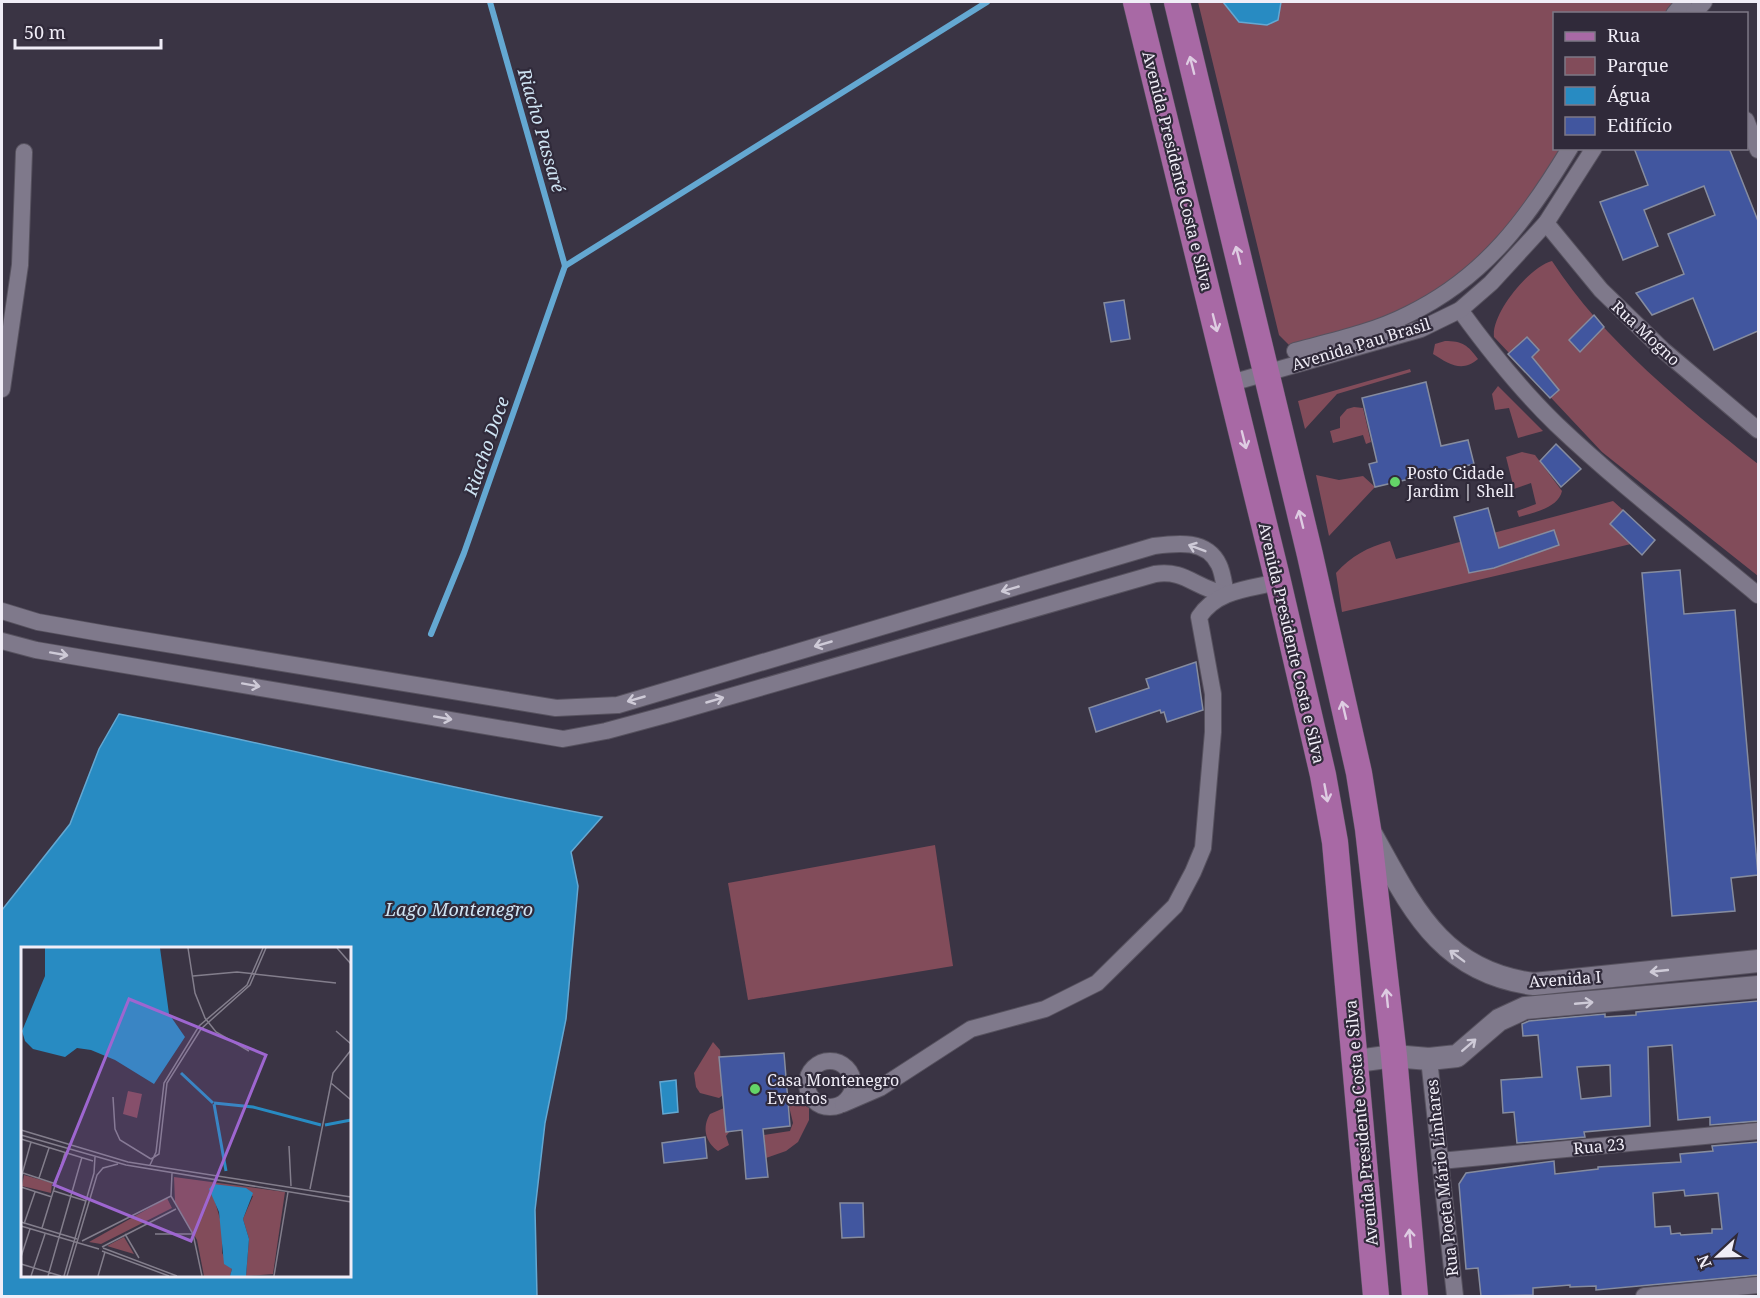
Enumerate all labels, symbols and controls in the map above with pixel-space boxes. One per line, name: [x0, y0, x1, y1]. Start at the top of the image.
scale bar: [15, 12, 160, 50]
legend: [1553, 12, 1748, 150]
text: 50 m: [24, 20, 66, 44]
text: Rua: [1607, 23, 1640, 47]
street label: Avenida Presidente Costa e Silva: [1138, 49, 1218, 293]
text: Parque: [1607, 53, 1669, 77]
one-way arrow: [1185, 56, 1197, 75]
water label: Riacho Passaré: [513, 64, 571, 196]
text: Água: [1607, 83, 1651, 107]
text: Edifício: [1607, 113, 1672, 137]
one-way arrow: [1231, 246, 1243, 265]
street label: Rua Mogno: [1607, 296, 1685, 370]
street label: Avenida Pau Brasil: [1289, 312, 1433, 376]
one-way arrow: [1210, 314, 1222, 333]
water label: Riacho Doce: [457, 393, 514, 500]
one-way arrow: [1239, 430, 1251, 449]
place label: Posto Cidade Jardim | Shell: [1406, 462, 1514, 502]
marker: Posto Cidade Jardim | Shell: [1388, 475, 1402, 489]
one-way arrow: [1295, 510, 1307, 529]
street label: Avenida Presidente Costa e Silva: [1254, 520, 1330, 766]
one-way arrow: [1189, 541, 1207, 552]
one-way arrow: [1001, 584, 1020, 595]
one-way arrow: [814, 639, 833, 650]
one-way arrow: [48, 649, 68, 660]
one-way arrow: [241, 679, 260, 690]
one-way arrow: [626, 694, 645, 706]
one-way arrow: [705, 694, 724, 705]
one-way arrow: [1338, 700, 1350, 719]
one-way arrow: [433, 712, 453, 723]
one-way arrow: [1321, 783, 1332, 803]
water label: Lago Montenegro: [384, 897, 533, 921]
inset map: [21, 947, 351, 1277]
one-way arrow: [1450, 950, 1466, 962]
street label: Avenida I: [1528, 965, 1602, 993]
one-way arrow: [1649, 966, 1669, 977]
one-way arrow: [1382, 989, 1393, 1009]
one-way arrow: [1573, 997, 1593, 1008]
street label: Avenida Presidente Costa e Silva: [1339, 999, 1383, 1247]
one-way arrow: [1461, 1039, 1477, 1052]
place label: Casa Montenegro Eventos: [767, 1069, 899, 1109]
street label: Rua Poeta Mário Linhares: [1421, 1078, 1463, 1278]
marker: Casa Montenegro Eventos: [748, 1082, 762, 1096]
street label: Rua 23: [1572, 1133, 1626, 1159]
north arrow: [1688, 1226, 1748, 1286]
one-way arrow: [1404, 1229, 1415, 1249]
text: N: [1691, 1251, 1717, 1272]

